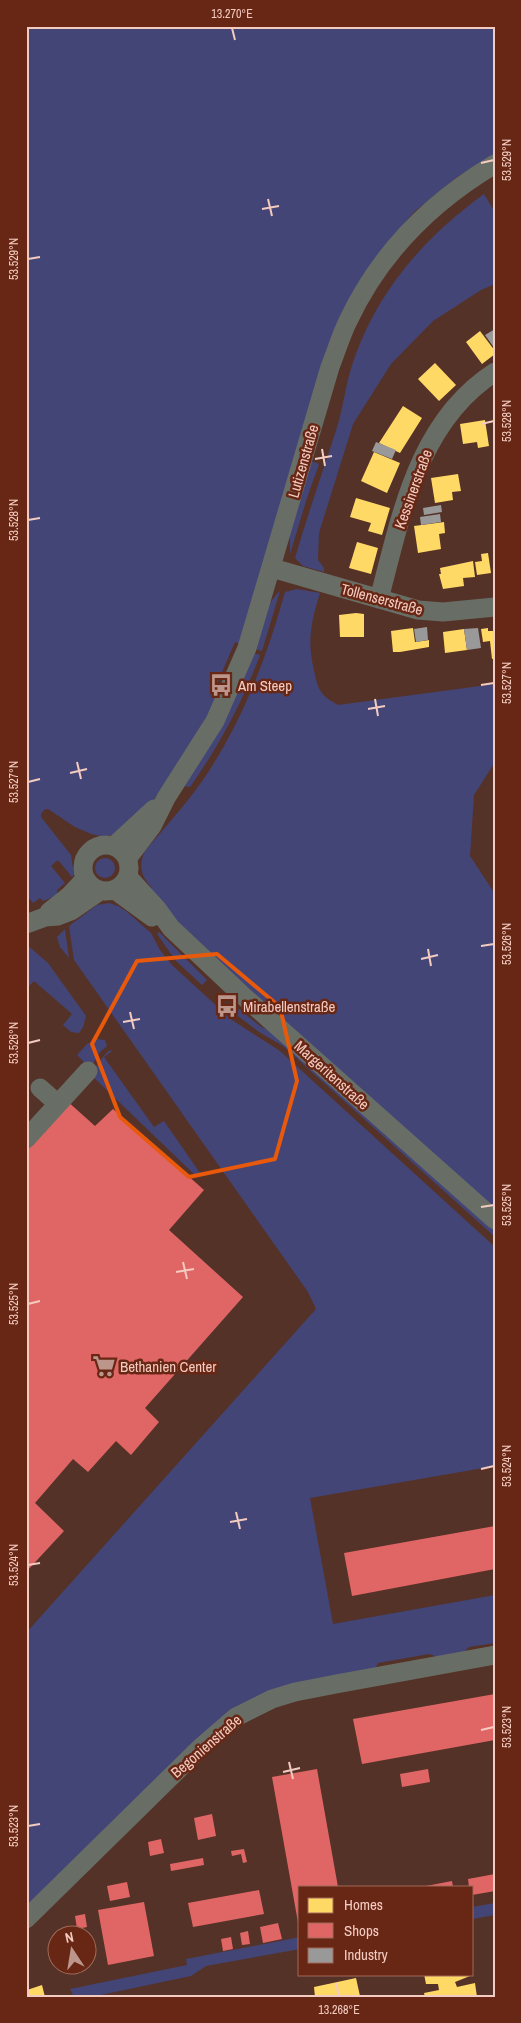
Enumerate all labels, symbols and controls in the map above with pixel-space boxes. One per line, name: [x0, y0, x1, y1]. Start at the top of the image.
text: 13.270°E: [211, 6, 253, 22]
text: 53.529°N: [499, 139, 515, 181]
text: 53.529°N: [6, 238, 22, 280]
text: 53.528°N: [499, 400, 515, 442]
street label: Lutizenstraße: [283, 422, 324, 500]
street label: Kessinerstraße: [389, 446, 437, 532]
text: 53.528°N: [6, 499, 22, 541]
street label: Tollenserstraße: [339, 578, 425, 620]
text: 53.527°N: [499, 662, 515, 704]
bus stop icon: Am Steep: [208, 672, 234, 698]
place label: Am Steep: [237, 675, 292, 696]
text: 53.527°N: [6, 761, 22, 803]
text: 53.526°N: [499, 923, 515, 965]
bus stop icon: Mirabellenstraße: [214, 993, 240, 1019]
place label: Mirabellenstraße: [243, 996, 335, 1017]
text: 53.526°N: [6, 1022, 22, 1064]
street label: Margeritenstraße: [290, 1036, 374, 1114]
text: 53.525°N: [499, 1184, 515, 1226]
text: 53.525°N: [6, 1283, 22, 1325]
supermarket icon: Bethanien Center: [91, 1353, 117, 1379]
place label: Bethanien Center: [120, 1356, 216, 1377]
text: 53.524°N: [499, 1445, 515, 1487]
text: 53.524°N: [6, 1544, 22, 1586]
text: 53.523°N: [499, 1706, 515, 1748]
street label: Begonienstraße: [166, 1709, 246, 1783]
text: 53.523°N: [6, 1805, 22, 1847]
legend: [298, 1886, 474, 1976]
text: Homes: [344, 1894, 383, 1915]
text: Shops: [344, 1920, 379, 1941]
north arrow: [48, 1926, 98, 1976]
text: N: [63, 1928, 75, 1947]
text: Industry: [344, 1944, 389, 1965]
text: 13.268°E: [318, 2002, 360, 2018]

